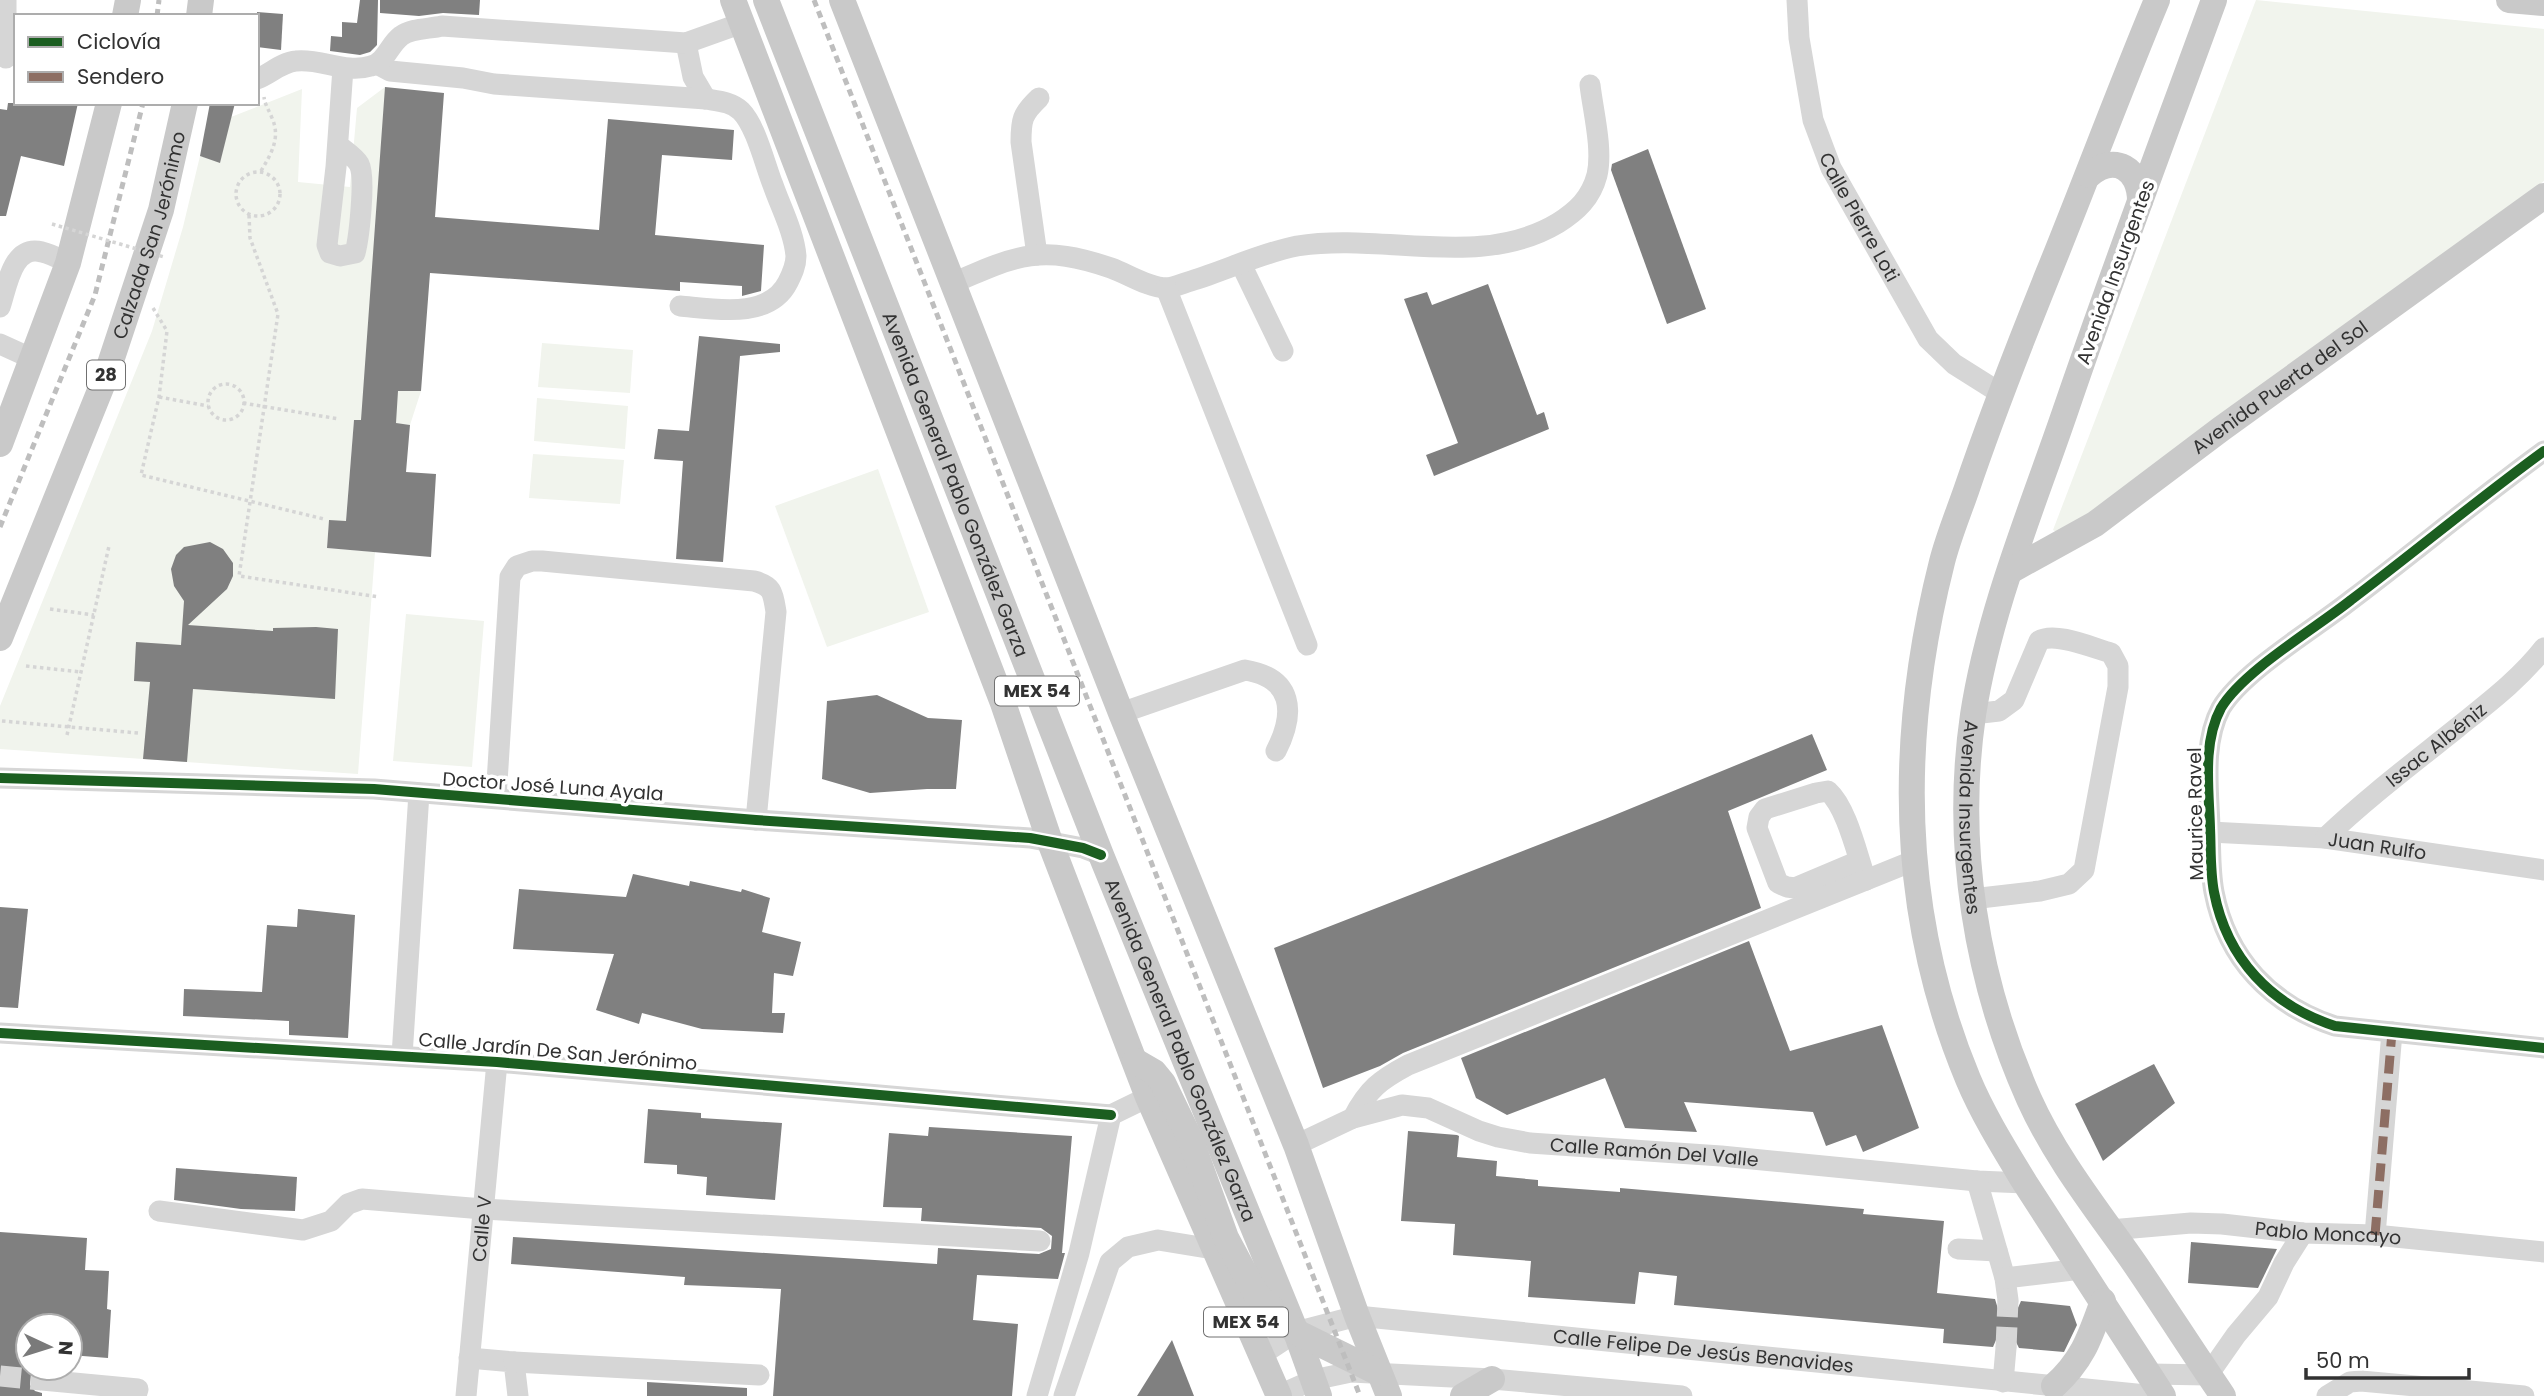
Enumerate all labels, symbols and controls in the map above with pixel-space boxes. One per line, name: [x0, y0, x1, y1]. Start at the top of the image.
legend: [14, 14, 259, 105]
text: Ciclovía: [77, 27, 161, 56]
text: Sendero: [77, 62, 164, 91]
street label: Calzada San Jerónimo: [106, 129, 192, 343]
street label: Calle Pierre Loti: [1812, 149, 1906, 287]
street label: Avenida Insurgentes: [2070, 176, 2161, 368]
street label: Avenida General Pablo González Garza: [875, 308, 1035, 661]
street label: Avenida Puerta del Sol: [2186, 314, 2374, 461]
road number: 28: [87, 360, 125, 390]
road number: MEX 54: [995, 676, 1079, 706]
street label: Issac Albéniz: [2380, 697, 2492, 794]
street label: Avenida Insurgentes: [1952, 719, 1987, 916]
street label: Maurice Ravel: [2181, 747, 2210, 881]
street label: Doctor José Luna Ayala: [441, 765, 664, 808]
street label: Juan Rulfo: [2326, 826, 2428, 867]
street label: Avenida General Pablo González Garza: [1098, 874, 1263, 1226]
street label: Calle Jardín De San Jerónimo: [417, 1026, 698, 1077]
street label: Calle Ramón Del Valle: [1549, 1131, 1760, 1174]
street label: Calle V: [466, 1194, 499, 1263]
street label: Pablo Moncayo: [2254, 1215, 2403, 1252]
road number: MEX 54: [1204, 1308, 1288, 1336]
north arrow: [14, 1312, 84, 1382]
street label: Calle Felipe De Jesús Benavides: [1552, 1323, 1855, 1380]
scale bar: [2306, 1336, 2469, 1380]
text: N: [51, 1340, 79, 1356]
text: 50 m: [2316, 1346, 2370, 1375]

